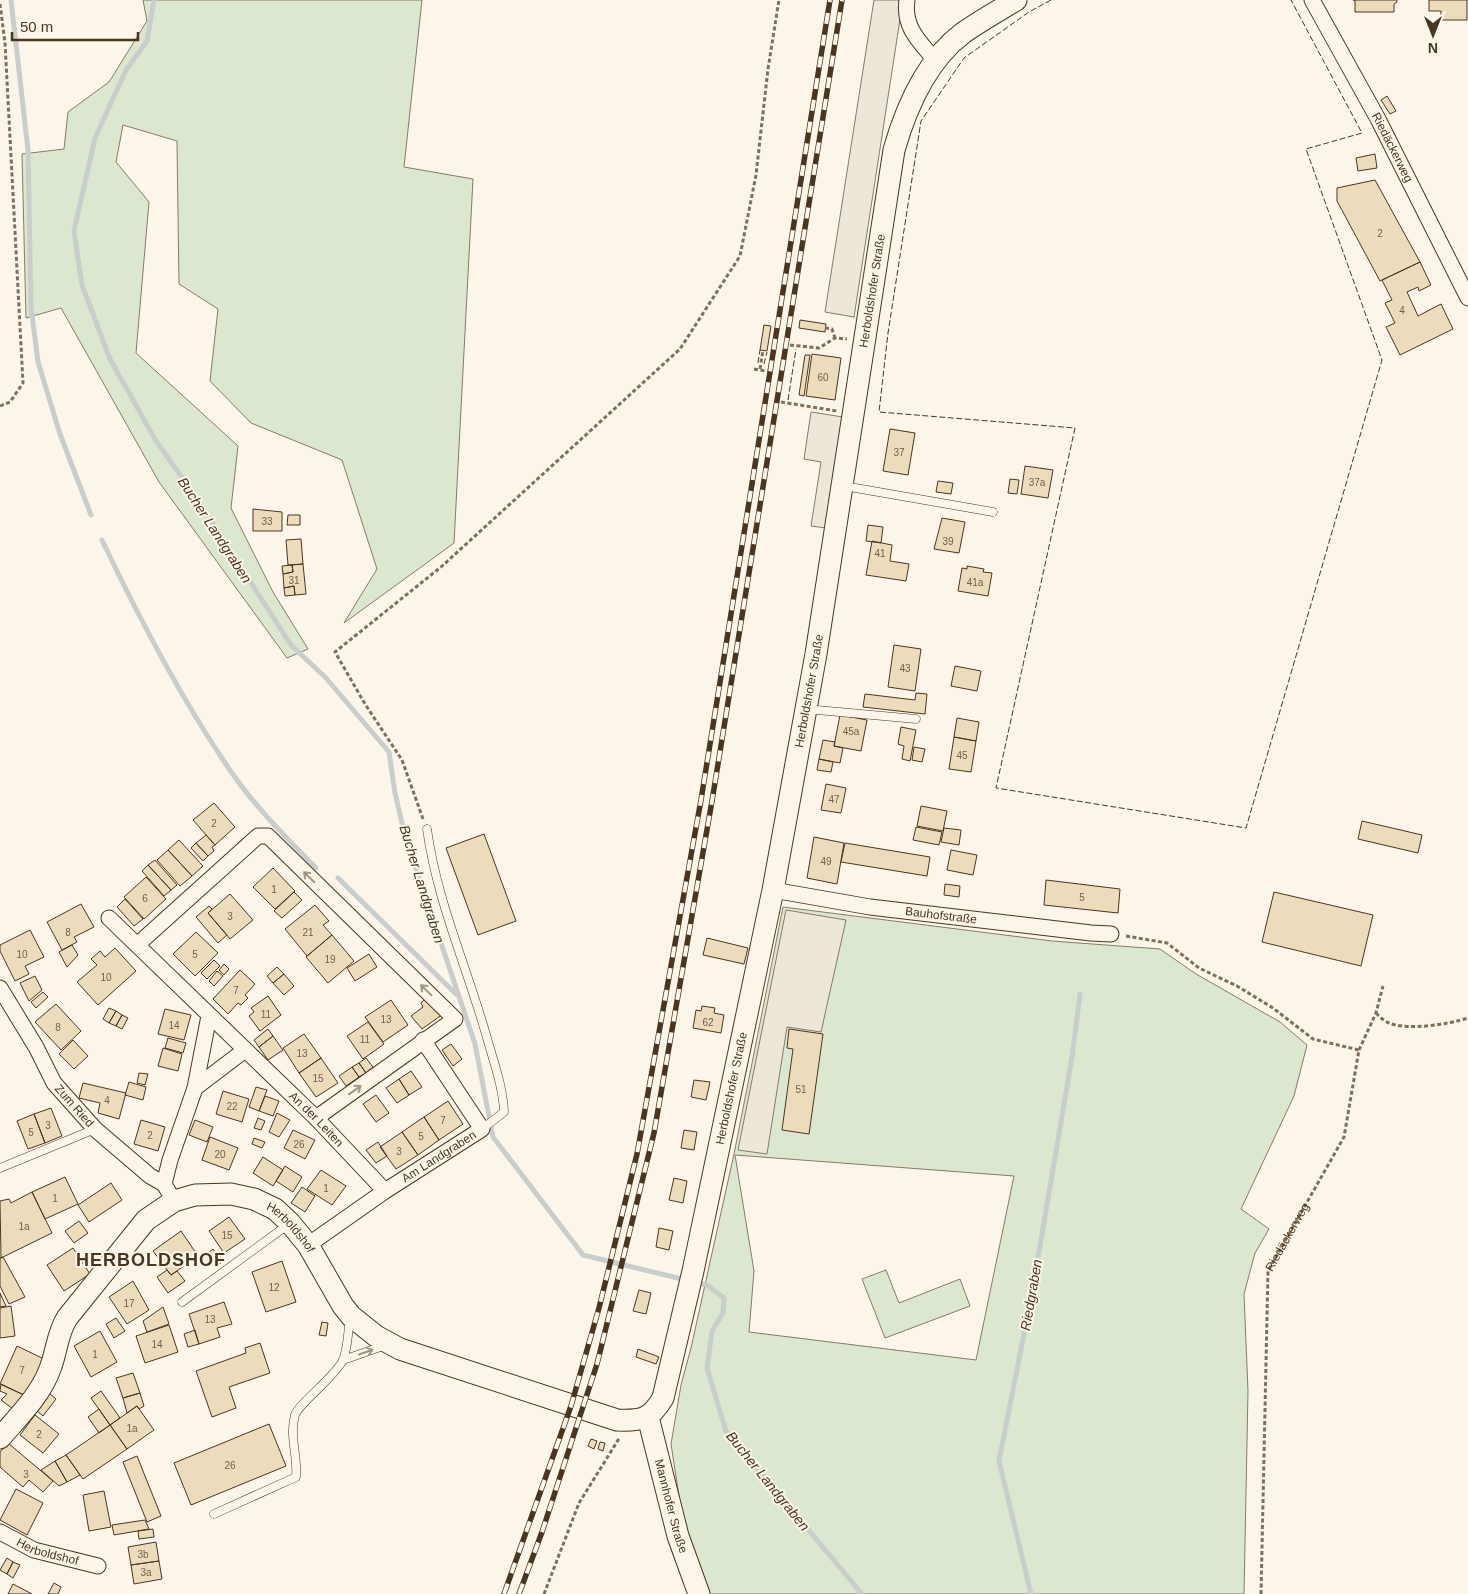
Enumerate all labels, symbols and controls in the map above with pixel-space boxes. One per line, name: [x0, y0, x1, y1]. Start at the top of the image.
scale bar: [12, 10, 139, 42]
north arrow: [1408, 10, 1458, 60]
text: 50 m: [20, 18, 53, 35]
text: N: [1428, 40, 1438, 56]
street label: Riedäckerweg: [1369, 110, 1416, 185]
house number: 2: [1377, 228, 1383, 239]
street label: Herboldshofer Straße: [856, 233, 888, 349]
house number: 4: [1399, 305, 1405, 316]
house number: 60: [817, 372, 829, 383]
house number: 37: [893, 447, 905, 458]
water label: Bucher Landgraben: [175, 474, 255, 586]
house number: 37a: [1029, 477, 1046, 488]
house number: 33: [261, 516, 273, 527]
house number: 39: [942, 536, 954, 547]
house number: 41: [874, 548, 886, 559]
house number: 31: [288, 575, 300, 586]
house number: 41a: [967, 577, 984, 588]
street label: Herboldshofer Straße: [792, 633, 826, 749]
house number: 43: [899, 663, 911, 674]
house number: 45a: [843, 726, 860, 737]
house number: 45: [956, 750, 968, 761]
house number: 47: [828, 794, 840, 805]
house number: 2: [211, 818, 217, 829]
water label: Bucher Landgraben: [396, 823, 448, 945]
house number: 49: [820, 856, 832, 867]
one-way arrow: [303, 871, 316, 883]
house number: 1: [271, 884, 277, 895]
house number: 5: [1079, 892, 1085, 903]
house number: 6: [142, 893, 148, 904]
street label: Bauhofstraße: [904, 904, 978, 927]
house number: 3: [227, 911, 233, 922]
house number: 8: [65, 927, 71, 938]
house number: 21: [302, 927, 314, 938]
house number: 10: [16, 949, 28, 960]
house number: 5: [192, 949, 198, 960]
house number: 19: [324, 954, 336, 965]
house number: 10: [100, 972, 112, 983]
house number: 7: [233, 985, 239, 996]
one-way arrow: [420, 985, 432, 997]
house number: 11: [261, 1009, 272, 1020]
house number: 13: [380, 1014, 392, 1025]
house number: 62: [702, 1017, 714, 1028]
house number: 14: [168, 1020, 180, 1031]
house number: 8: [55, 1022, 61, 1033]
street label: Herboldshofer Straße: [713, 1030, 750, 1146]
house number: 11: [360, 1034, 371, 1045]
house number: 13: [296, 1048, 308, 1059]
house number: 15: [312, 1073, 324, 1084]
street label: Zum Ried: [52, 1082, 97, 1130]
one-way arrow: [348, 1084, 361, 1095]
house number: 51: [795, 1084, 807, 1095]
street label: An der Leiten: [286, 1089, 346, 1150]
house number: 4: [104, 1095, 110, 1106]
house number: 22: [226, 1101, 238, 1112]
house number: 7: [440, 1115, 446, 1126]
house number: 3: [45, 1120, 51, 1131]
house number: 5: [28, 1127, 34, 1138]
street label: Am Landgraben: [399, 1128, 479, 1185]
house number: 2: [147, 1130, 153, 1141]
house number: 5: [418, 1131, 424, 1142]
house number: 26: [293, 1139, 305, 1150]
house number: 3: [396, 1146, 402, 1157]
house number: 20: [214, 1149, 226, 1160]
house number: 1: [323, 1183, 329, 1194]
house number: 1: [52, 1193, 58, 1204]
street label: Herboldshof: [264, 1199, 318, 1256]
street label: Riedäckerweg: [1262, 1201, 1312, 1274]
house number: 1a: [18, 1221, 30, 1232]
house number: 15: [221, 1230, 233, 1241]
district label: HERBOLDSHOF: [76, 1250, 226, 1270]
water label: Riedgraben: [1017, 1258, 1045, 1332]
house number: 12: [268, 1282, 280, 1293]
house number: 17: [123, 1298, 135, 1309]
house number: 13: [204, 1314, 216, 1325]
house number: 14: [151, 1339, 163, 1350]
one-way arrow: [358, 1347, 373, 1356]
house number: 1: [92, 1349, 98, 1360]
house number: 7: [19, 1365, 25, 1376]
house number: 1a: [126, 1423, 138, 1434]
water label: Bucher Landgraben: [723, 1428, 813, 1534]
house number: 2: [36, 1429, 42, 1440]
street label: Mannhofer Straße: [652, 1458, 691, 1555]
house number: 26: [224, 1460, 236, 1471]
house number: 3: [23, 1469, 29, 1480]
street label: Herboldshof: [14, 1535, 81, 1568]
house number: 3b: [137, 1549, 149, 1560]
house number: 3a: [140, 1567, 152, 1578]

